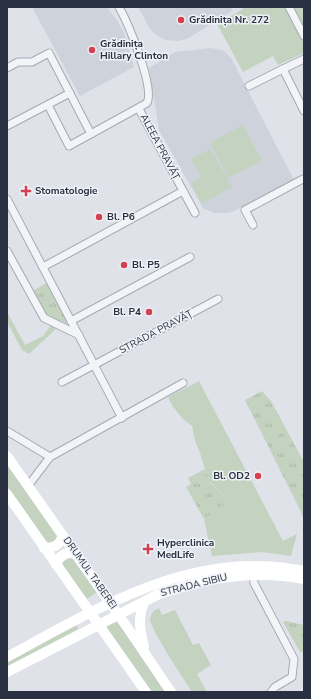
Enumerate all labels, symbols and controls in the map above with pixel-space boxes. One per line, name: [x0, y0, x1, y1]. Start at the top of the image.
place label: Grădinița Nr. 272: [189, 13, 269, 27]
marker: Grădinița Nr. 272: [176, 15, 186, 25]
place label: Grădinița Hillary Clinton: [100, 37, 168, 63]
marker: Grădinița Hillary Clinton: [87, 45, 97, 55]
street label: ALEEA PRAVĂȚ: [137, 112, 183, 182]
place label: Stomatologie: [35, 184, 98, 198]
marker: Stomatologie: [20, 185, 32, 197]
place label: Bl. P6: [107, 210, 135, 224]
marker: Bl. P6: [94, 212, 104, 222]
place label: Bl. P5: [132, 258, 160, 272]
marker: Bl. P5: [119, 260, 129, 270]
place label: Bl. P4: [113, 305, 141, 319]
street label: STRADA PRAVĂȚ: [117, 307, 195, 357]
marker: Bl. P4: [144, 307, 154, 317]
place label: Bl. OD2: [213, 469, 250, 483]
marker: Bl. OD2: [253, 471, 263, 481]
street label: DRUMUL TABEREI: [60, 534, 120, 612]
place label: Hyperclinica MedLife: [157, 536, 214, 562]
marker: Hyperclinica MedLife: [142, 543, 154, 555]
street label: STRADA SIBIU: [159, 570, 229, 600]

